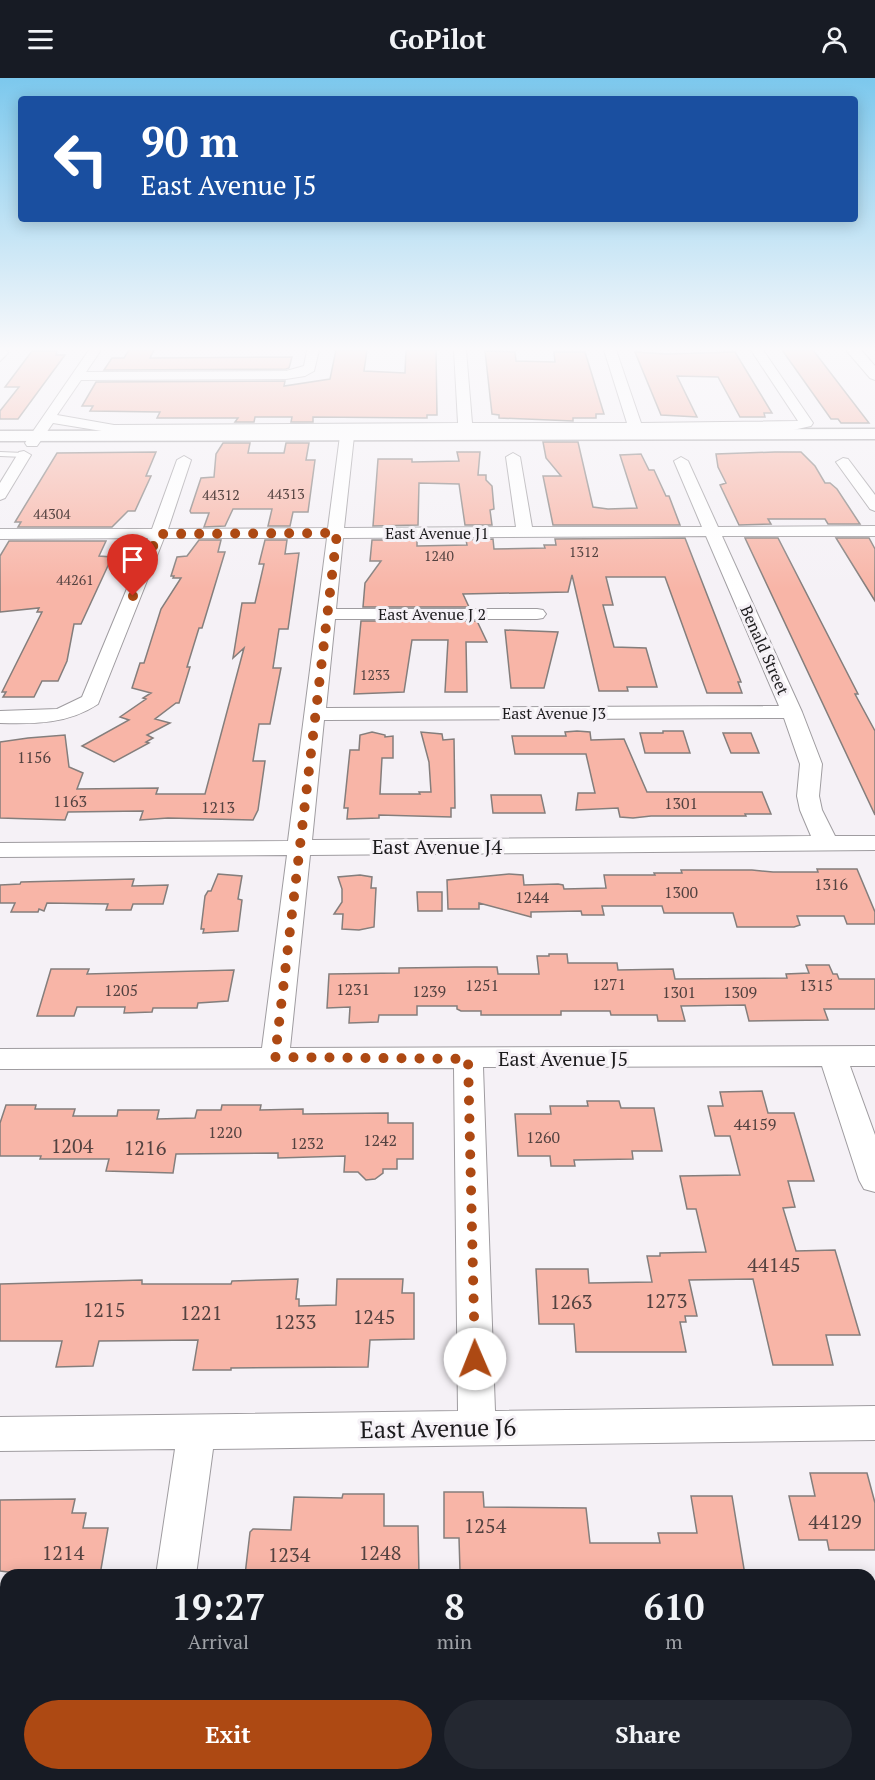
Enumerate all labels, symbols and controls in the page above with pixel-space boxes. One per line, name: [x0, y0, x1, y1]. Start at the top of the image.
text: GoPilot: [389, 21, 486, 57]
icon: menu: [24, 23, 57, 56]
icon: person: [818, 23, 851, 56]
text: 90 m: [141, 113, 239, 169]
icon: left: [42, 120, 120, 198]
text: East Avenue J5: [141, 167, 317, 203]
house number: 44313: [267, 484, 305, 503]
house number: 44312: [202, 485, 240, 504]
house number: 44304: [33, 504, 71, 523]
street label: East Avenue J1: [385, 522, 489, 544]
pin: [107, 534, 158, 596]
house number: 1312: [569, 542, 599, 561]
icon: arrive: [116, 543, 149, 576]
house number: 1240: [424, 546, 454, 565]
house number: 44261: [56, 570, 94, 589]
street label: Benald Street: [735, 602, 795, 698]
street label: East Avenue J 2: [378, 603, 486, 625]
house number: 1233: [360, 665, 390, 684]
street label: East Avenue J3: [502, 702, 606, 724]
house number: 1156: [17, 746, 52, 768]
house number: 1163: [53, 790, 87, 812]
house number: 1301: [664, 792, 698, 814]
house number: 1213: [201, 796, 235, 818]
street label: East Avenue J4: [372, 833, 502, 860]
house number: 1316: [814, 873, 849, 895]
house number: 1300: [664, 881, 698, 903]
house number: 1244: [515, 886, 550, 908]
house number: 1271: [592, 973, 626, 995]
house number: 1251: [465, 974, 499, 996]
house number: 1315: [799, 974, 833, 996]
house number: 1231: [336, 978, 370, 1000]
house number: 1205: [104, 979, 138, 1001]
house number: 1239: [412, 980, 446, 1002]
house number: 1301: [662, 981, 696, 1003]
house number: 1309: [723, 981, 757, 1003]
street label: East Avenue J5: [498, 1045, 628, 1072]
house number: 44159: [734, 1113, 776, 1135]
house number: 1220: [208, 1121, 242, 1143]
house number: 1260: [526, 1126, 560, 1148]
house number: 1242: [363, 1129, 397, 1151]
house number: 1204: [51, 1132, 94, 1159]
house number: 1232: [290, 1132, 324, 1154]
house number: 1216: [124, 1134, 167, 1161]
house number: 44145: [747, 1251, 801, 1278]
house number: 1273: [645, 1287, 687, 1314]
house number: 1263: [550, 1288, 592, 1315]
house number: 1215: [83, 1296, 125, 1323]
house number: 1221: [180, 1299, 222, 1326]
house number: 1245: [353, 1303, 395, 1330]
house number: 1233: [274, 1308, 316, 1335]
position arrow: [443, 1327, 507, 1391]
street label: East Avenue J6: [360, 1411, 517, 1445]
house number: 44129: [808, 1508, 862, 1535]
house number: 1254: [464, 1512, 507, 1539]
house number: 1214: [42, 1539, 85, 1566]
house number: 1248: [359, 1539, 401, 1566]
house number: 1234: [268, 1541, 311, 1568]
text: 19:27: [172, 1583, 265, 1630]
text: 8: [444, 1583, 465, 1630]
text: 610: [643, 1583, 704, 1630]
text: Arrival: [188, 1628, 249, 1655]
text: min: [437, 1628, 472, 1655]
text: m: [665, 1628, 683, 1655]
button: Exit: [24, 1700, 432, 1769]
button: Share: [444, 1700, 852, 1769]

